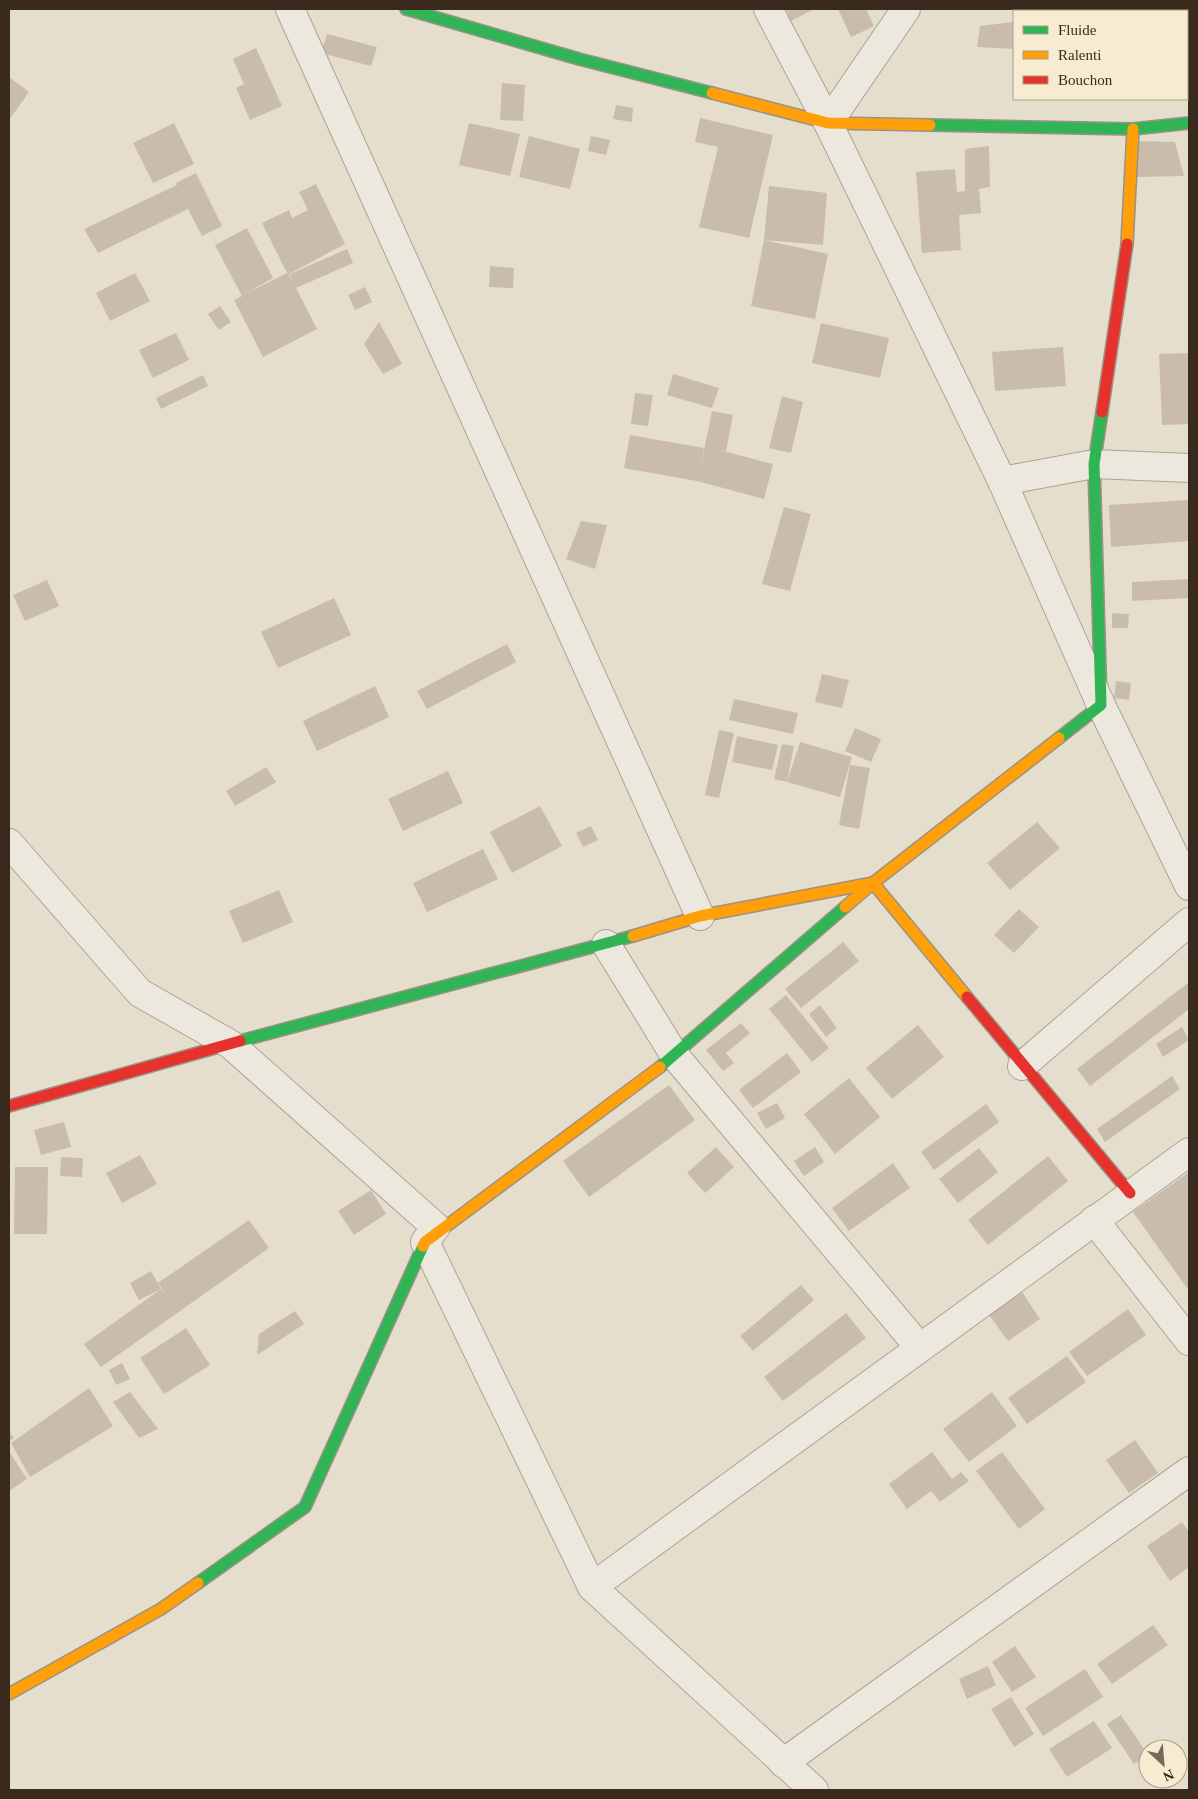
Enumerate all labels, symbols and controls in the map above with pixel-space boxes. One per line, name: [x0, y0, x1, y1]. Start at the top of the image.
legend: [1013, 10, 1188, 100]
text: Fluide: [1058, 22, 1097, 38]
text: Ralenti: [1058, 47, 1101, 63]
text: Bouchon: [1058, 72, 1113, 88]
north arrow: [1138, 1739, 1188, 1789]
text: N: [1161, 1766, 1176, 1784]

